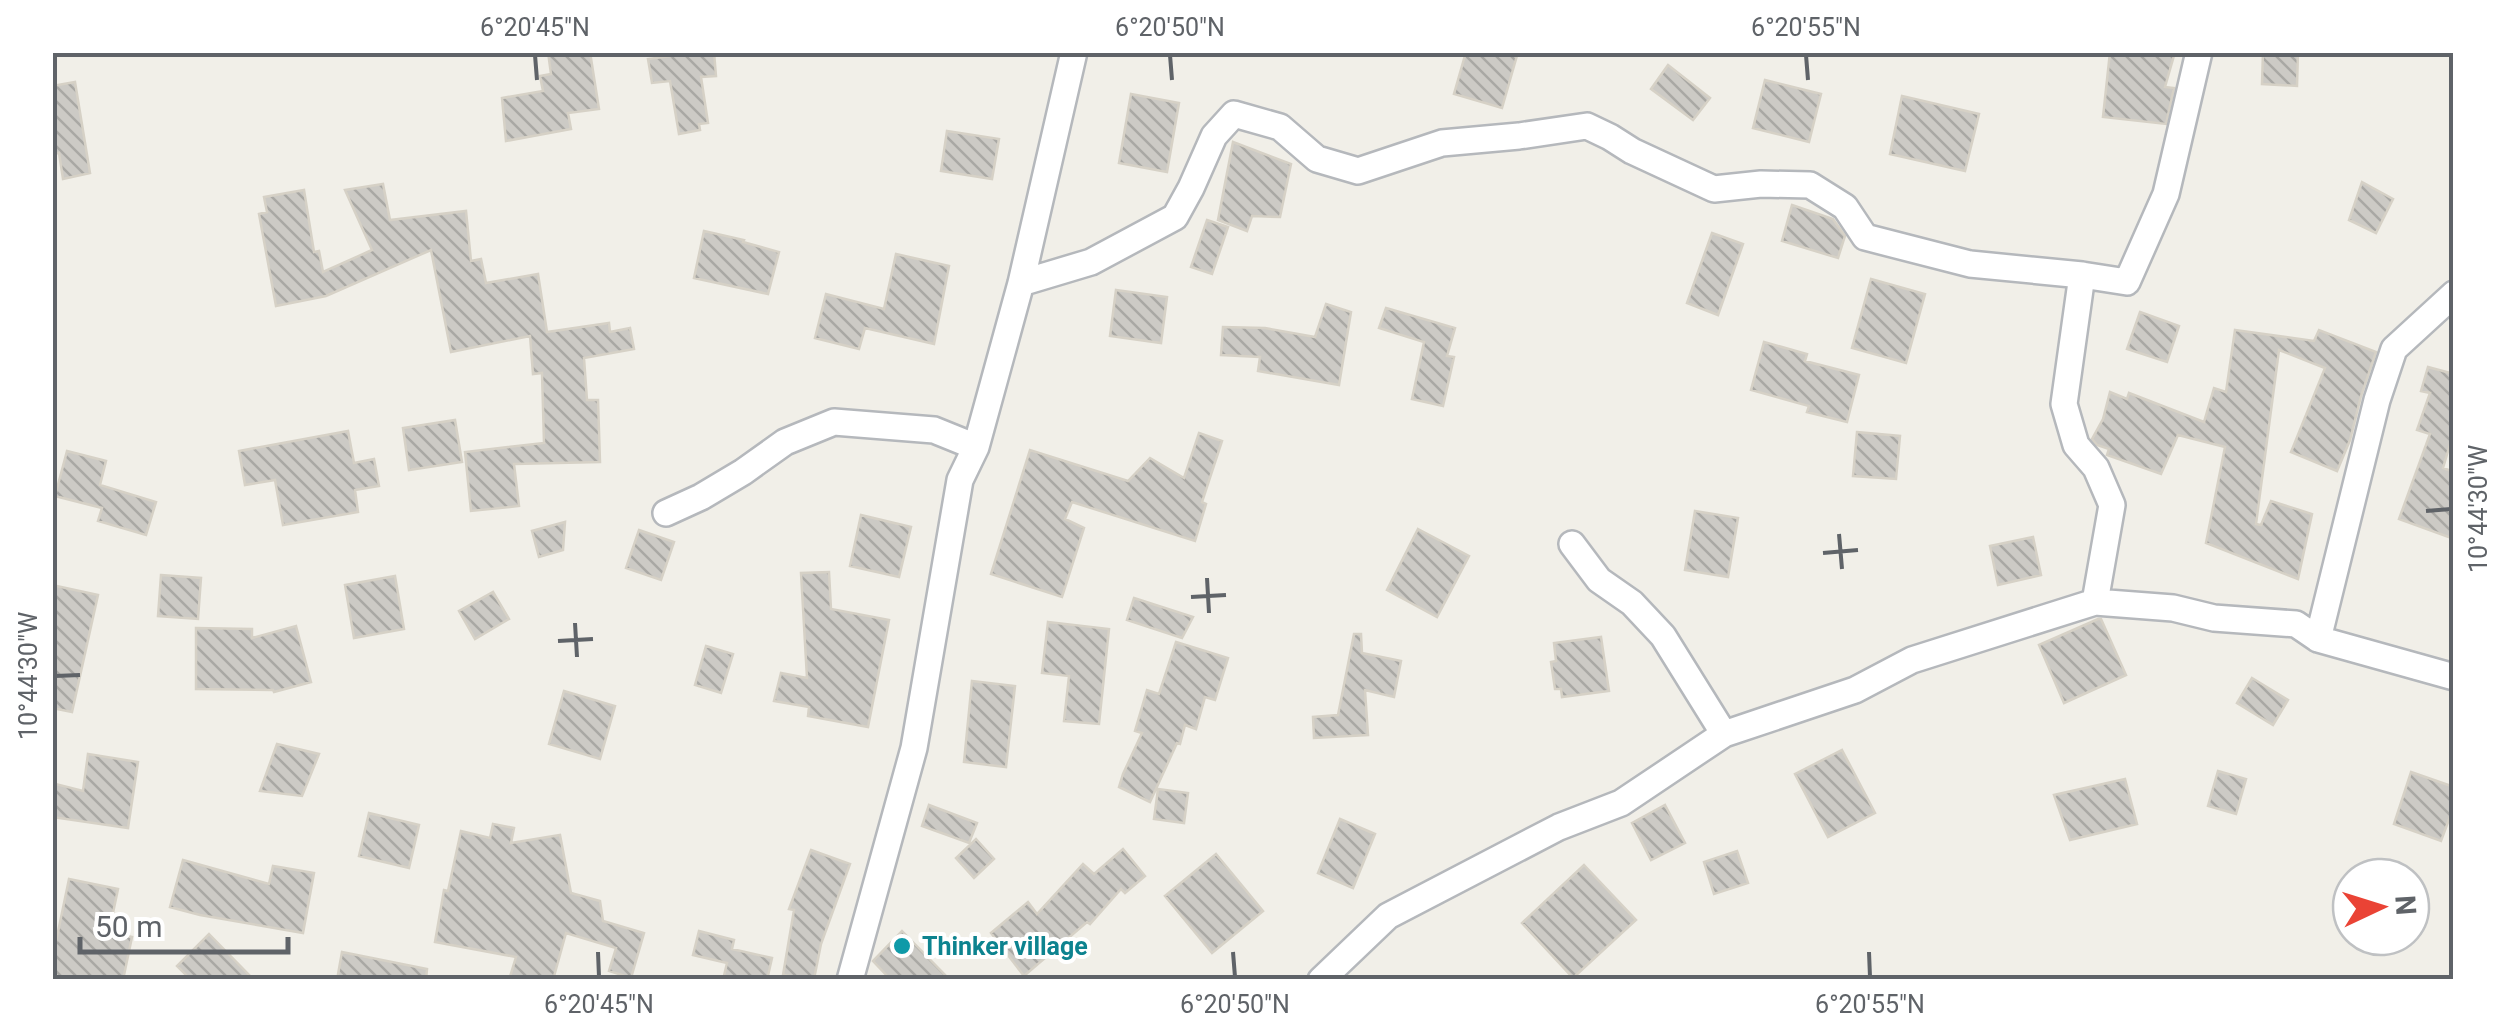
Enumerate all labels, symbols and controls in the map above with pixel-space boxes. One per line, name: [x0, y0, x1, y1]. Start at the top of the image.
text: 6°20'45"N: [480, 13, 590, 42]
text: 6°20'50"N: [1115, 13, 1225, 42]
text: 6°20'55"N: [1751, 13, 1861, 42]
text: 10°44'30"W: [2464, 445, 2493, 573]
text: 10°44'30"W: [14, 612, 43, 740]
north arrow: [2331, 857, 2431, 957]
scale bar: [80, 892, 288, 954]
text: N: [2388, 894, 2423, 916]
text: 50 m: [95, 909, 162, 944]
place label: Thinker village: [922, 932, 1088, 961]
marker: Thinker village: [891, 935, 913, 957]
text: 6°20'45"N: [544, 990, 654, 1019]
text: 6°20'50"N: [1180, 990, 1290, 1019]
text: 6°20'55"N: [1815, 990, 1925, 1019]

